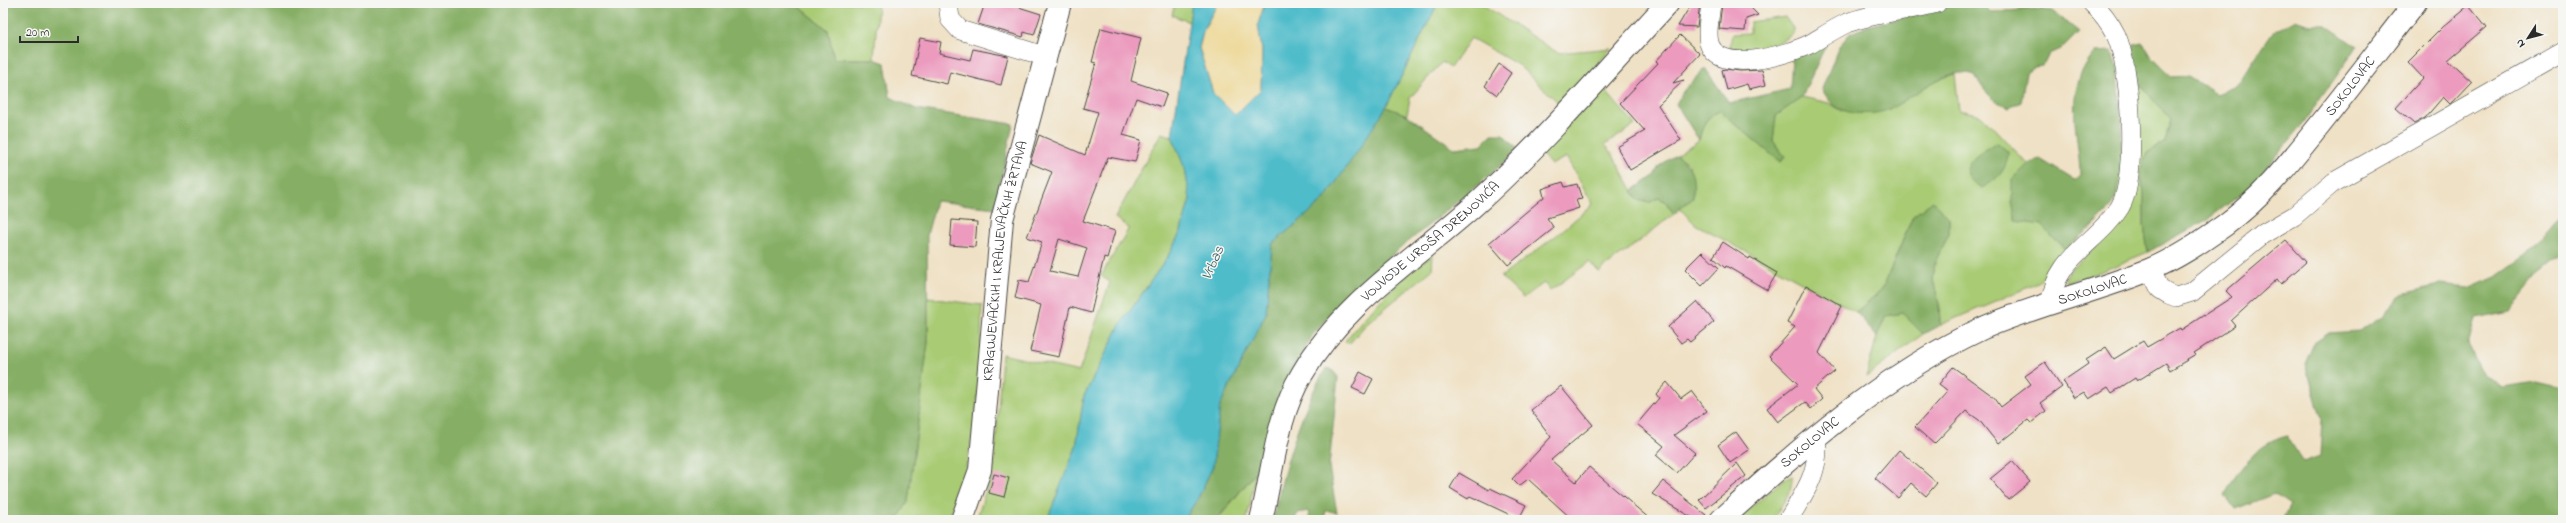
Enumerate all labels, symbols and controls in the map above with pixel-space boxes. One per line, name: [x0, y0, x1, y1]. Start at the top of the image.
scale bar: [20, 18, 78, 44]
north arrow: [2508, 18, 2548, 58]
text: 20 m: [26, 24, 49, 42]
text: N: [2512, 36, 2529, 51]
street label: SOKOLOVAC: [2320, 51, 2381, 121]
street label: KRAGUJEVAČKIH I KRALJEVAČKIH ŽRTAVA: [977, 138, 1033, 382]
street label: VOJVODE UROŠA DRENOVIĆA: [1356, 176, 1505, 307]
water label: Vrbas: [1196, 242, 1230, 284]
street label: SOKOLOVAC: [2055, 269, 2130, 311]
street label: SOKOLOVAC: [1776, 411, 1844, 473]

